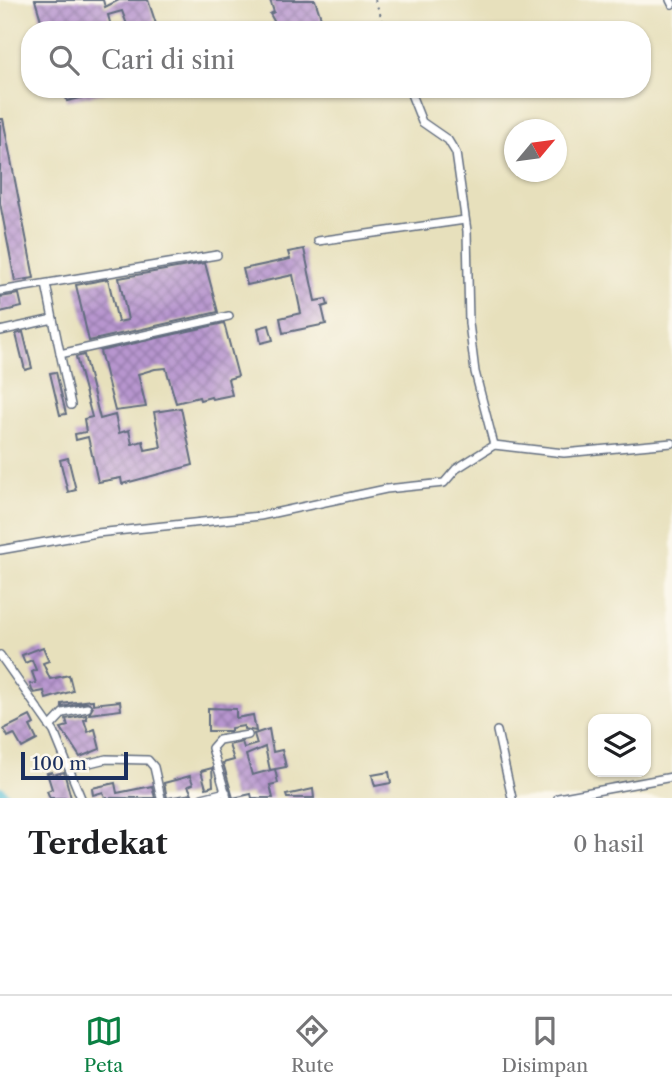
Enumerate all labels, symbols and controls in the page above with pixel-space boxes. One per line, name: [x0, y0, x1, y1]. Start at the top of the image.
search box: [21, 21, 651, 98]
icon: search: [45, 41, 83, 79]
text: Cari di sini: [101, 44, 235, 76]
north arrow: [504, 119, 567, 182]
map controls: [588, 714, 651, 777]
button: layers: [588, 714, 651, 777]
scale bar: [21, 749, 128, 781]
text: 100 m: [32, 752, 87, 775]
text: Terdekat: [28, 825, 168, 862]
text: 0 hasil: [573, 830, 644, 858]
tab: Peta: [84, 1012, 123, 1077]
tab: Rute: [291, 1012, 334, 1077]
tab: Disimpan: [502, 1012, 588, 1077]

